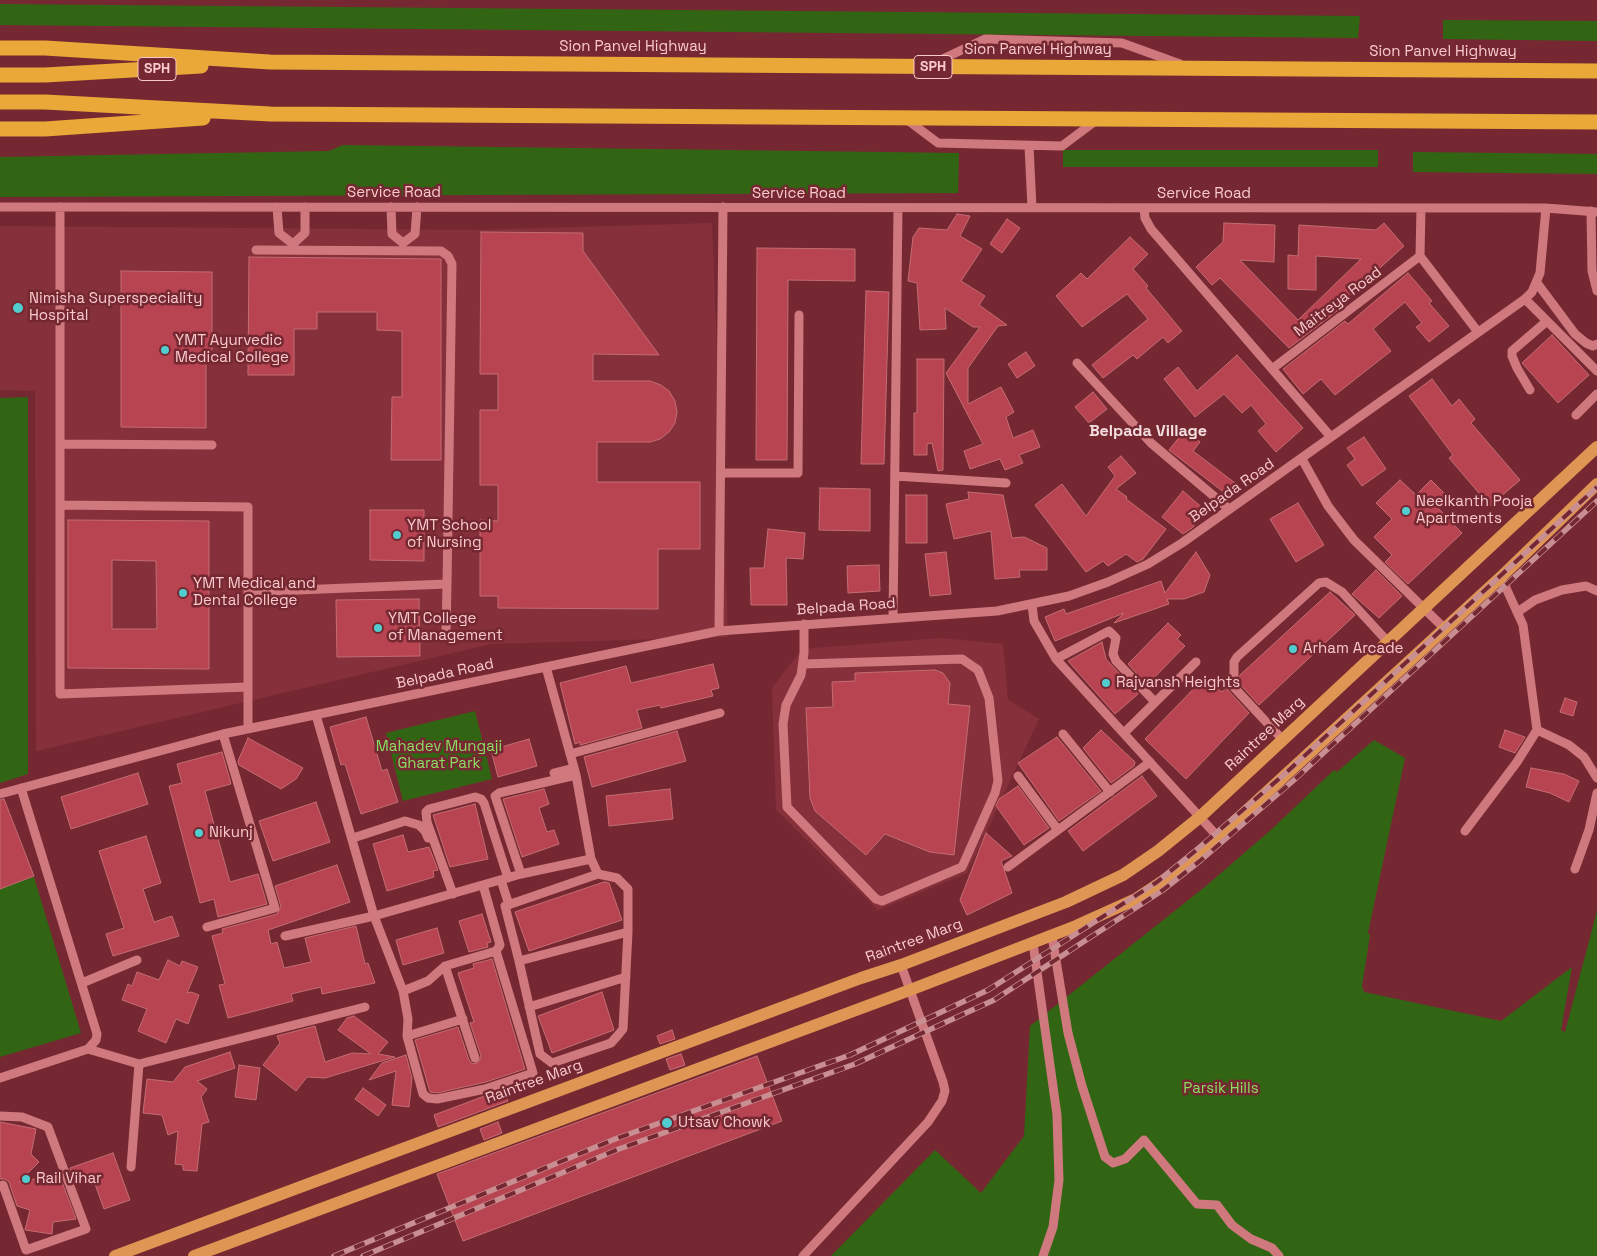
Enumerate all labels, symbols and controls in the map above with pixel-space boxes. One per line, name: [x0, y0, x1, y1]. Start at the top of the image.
street label: Sion Panvel Highway: [559, 38, 707, 56]
street label: Sion Panvel Highway: [964, 41, 1112, 59]
street label: Sion Panvel Highway: [1369, 43, 1517, 61]
road number: SPH: [914, 56, 952, 78]
road number: SPH: [138, 58, 176, 80]
street label: Service Road: [347, 184, 441, 202]
street label: Service Road: [752, 185, 846, 203]
street label: Service Road: [1157, 185, 1251, 203]
street label: Maitreya Road: [1291, 263, 1385, 341]
place label: Nimisha Superspeciality Hospital: [29, 290, 202, 325]
marker: Nimisha Superspeciality Hospital: [11, 301, 25, 315]
place label: YMT Ayurvedic Medical College: [175, 332, 289, 367]
marker: YMT Ayurvedic Medical College: [159, 344, 171, 356]
district label: Belpada Village: [1089, 422, 1207, 442]
street label: Belpada Road: [1186, 455, 1278, 527]
place label: Neelkanth Pooja Apartments: [1416, 493, 1532, 528]
marker: Neelkanth Pooja Apartments: [1400, 505, 1412, 517]
place label: YMT School of Nursing: [407, 517, 491, 552]
marker: YMT School of Nursing: [391, 529, 403, 541]
place label: YMT Medical and Dental College: [193, 575, 316, 610]
marker: YMT Medical and Dental College: [177, 587, 189, 599]
street label: Belpada Road: [796, 595, 896, 619]
place label: YMT College of Management: [388, 610, 503, 645]
marker: YMT College of Management: [372, 622, 384, 634]
place label: Arham Arcade: [1303, 640, 1403, 658]
marker: Arham Arcade: [1287, 643, 1299, 655]
street label: Belpada Road: [394, 655, 496, 693]
place label: Rajvansh Heights: [1116, 674, 1240, 692]
marker: Rajvansh Heights: [1100, 677, 1112, 689]
street label: Raintree Marg: [1222, 693, 1308, 775]
park label: Mahadev Mungaji Gharat Park: [376, 738, 502, 773]
place label: Nikunj: [209, 824, 253, 842]
marker: Nikunj: [193, 827, 205, 839]
street label: Raintree Marg: [863, 915, 965, 967]
street label: Raintree Marg: [483, 1056, 585, 1108]
park label: Parsik Hills: [1183, 1080, 1259, 1098]
place label: Utsav Chowk: [678, 1114, 771, 1132]
marker: Utsav Chowk: [660, 1116, 674, 1130]
place label: Rail Vihar: [36, 1170, 102, 1188]
marker: Rail Vihar: [20, 1173, 32, 1185]

